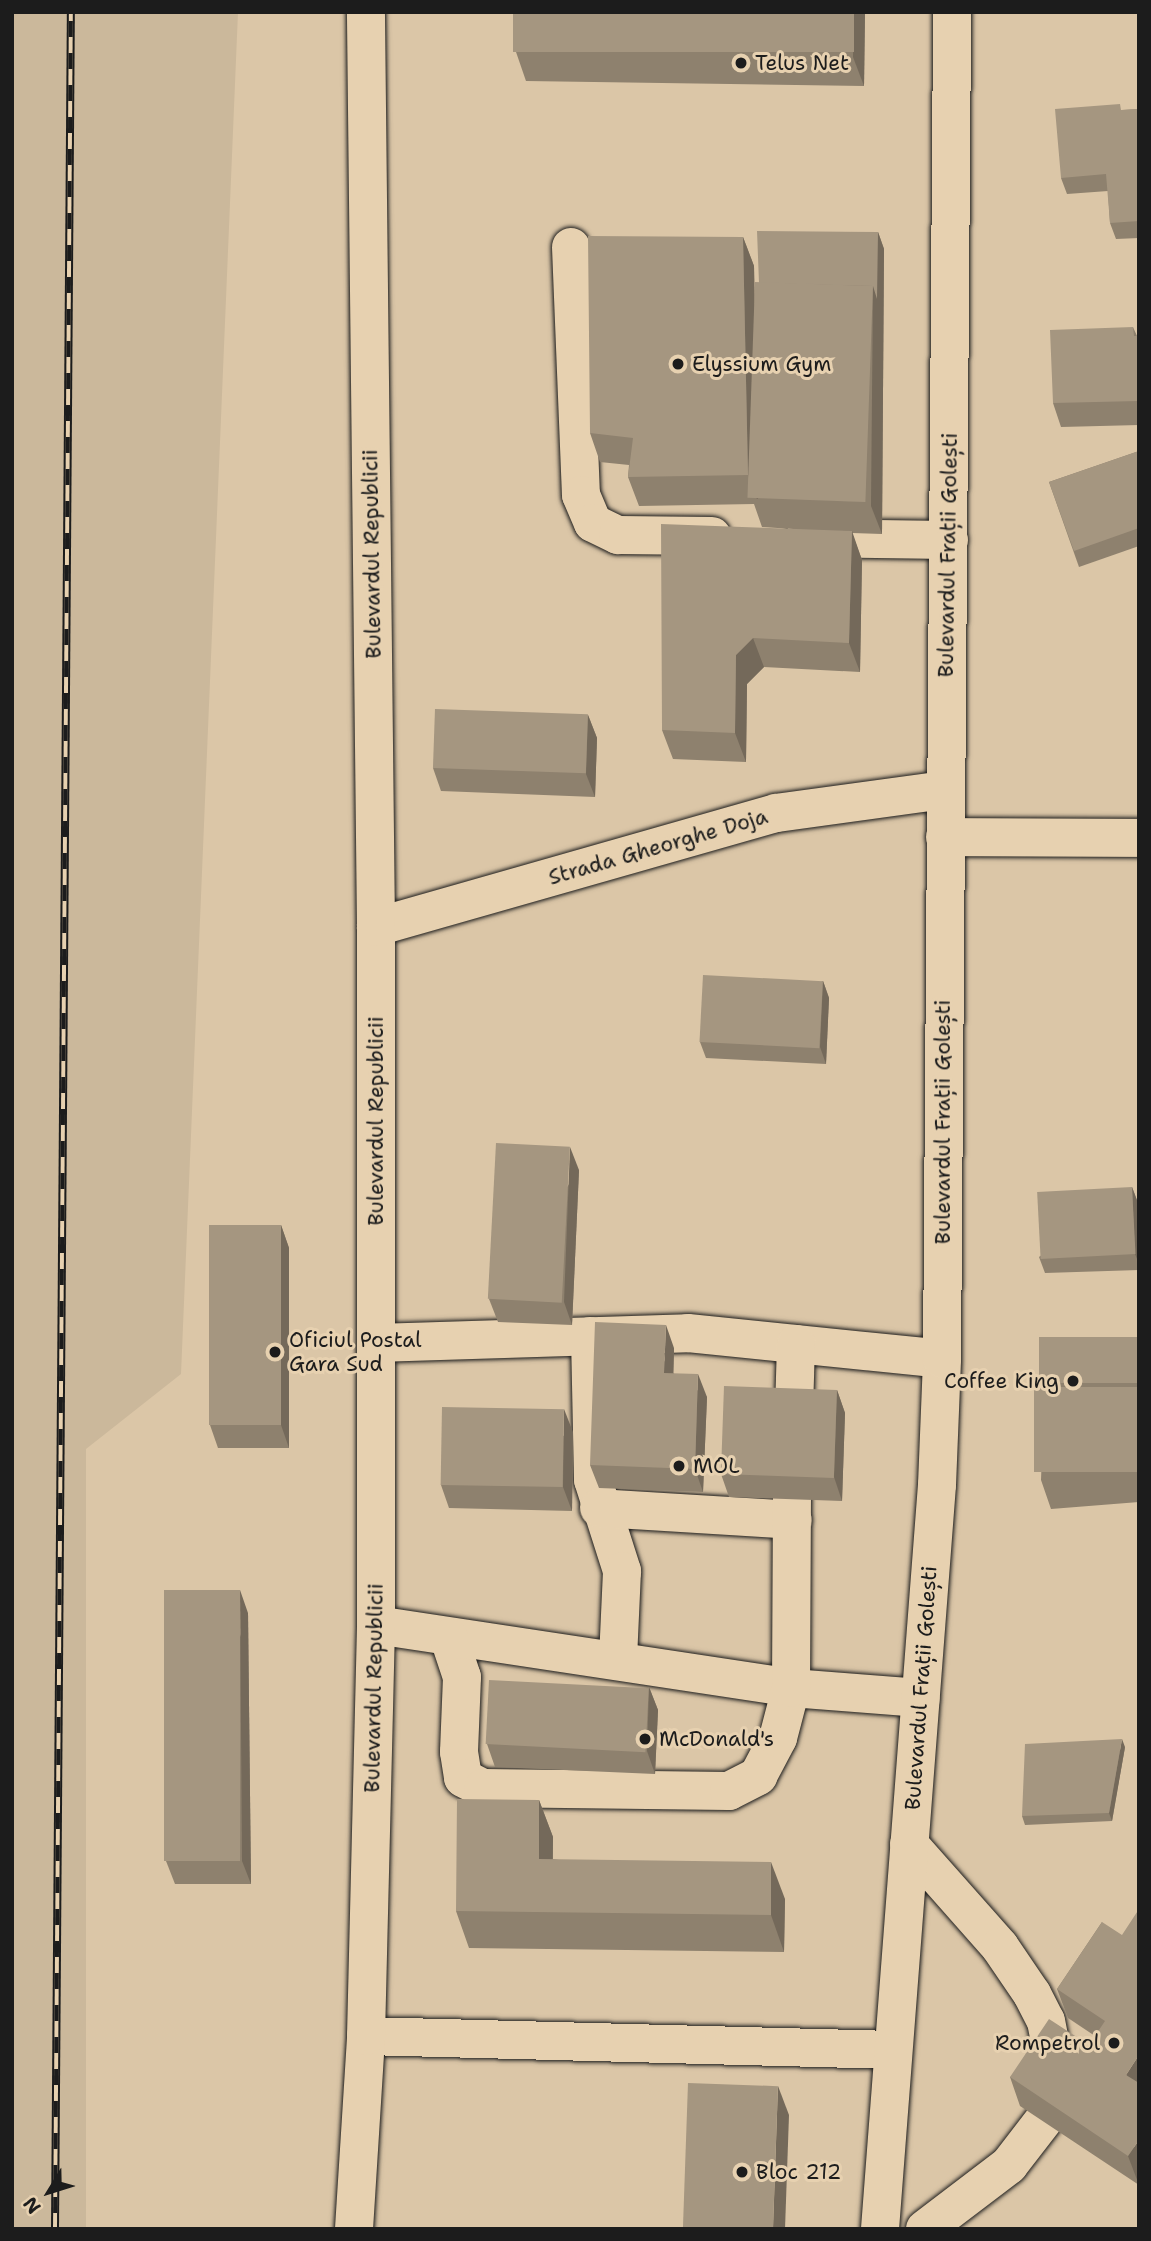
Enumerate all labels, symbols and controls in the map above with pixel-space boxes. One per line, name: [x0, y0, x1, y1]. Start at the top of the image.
place label: Telus Net: [755, 50, 849, 76]
marker: Telus Net: [733, 55, 749, 71]
place label: Elyssium Gym: [692, 351, 831, 377]
marker: Elyssium Gym: [670, 356, 686, 372]
street label: Bulevardul Frații Golești: [933, 432, 963, 678]
street label: Bulevardul Republicii: [358, 449, 386, 659]
street label: Strada Gheorghe Doja: [546, 804, 770, 890]
street label: Bulevardul Frații Golești: [930, 1000, 956, 1244]
street label: Bulevardul Republicii: [363, 1016, 389, 1226]
place label: Oficiul Postal Gara Sud: [289, 1327, 422, 1377]
marker: Oficiul Postal Gara Sud: [267, 1344, 283, 1360]
place label: Coffee King: [944, 1368, 1059, 1394]
marker: Coffee King: [1065, 1373, 1081, 1389]
place label: MOL: [693, 1453, 740, 1479]
marker: MOL: [671, 1458, 687, 1474]
street label: Bulevardul Frații Golești: [900, 1565, 942, 1811]
street label: Bulevardul Republicii: [360, 1583, 388, 1793]
place label: McDonald's: [659, 1726, 774, 1752]
marker: McDonald's: [637, 1731, 653, 1747]
place label: Rompetrol: [995, 2030, 1100, 2056]
marker: Rompetrol: [1106, 2035, 1122, 2051]
north arrow: [14, 2157, 84, 2227]
place label: Bloc 212: [756, 2159, 841, 2185]
marker: Bloc 212: [734, 2164, 750, 2180]
text: N: [18, 2192, 47, 2219]

